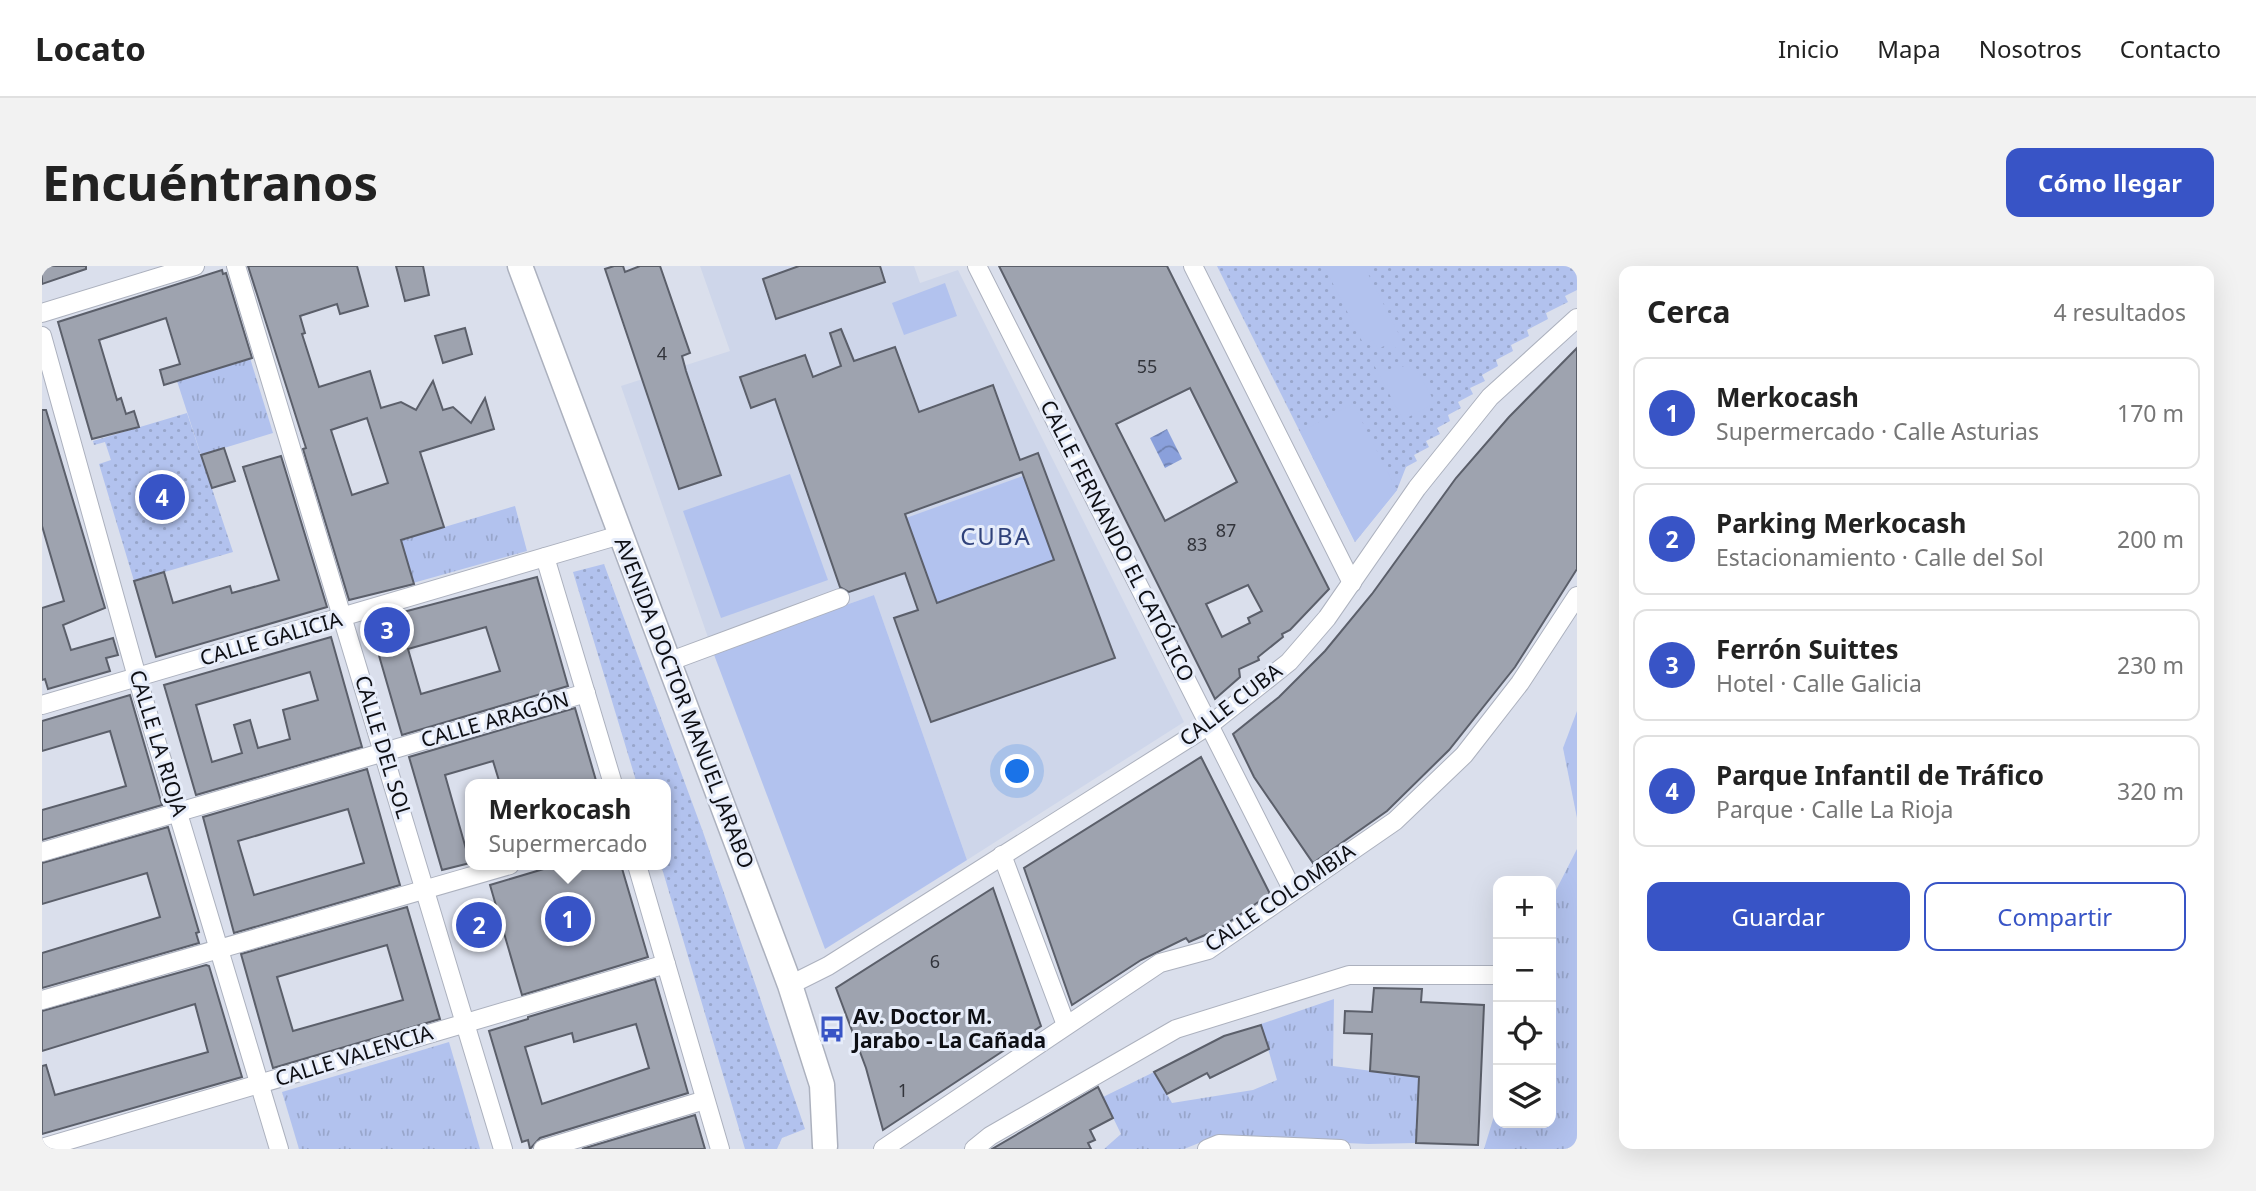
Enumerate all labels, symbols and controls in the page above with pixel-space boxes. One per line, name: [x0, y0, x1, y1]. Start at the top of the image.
text: Locato: [35, 26, 146, 71]
text: Inicio: [1778, 32, 1839, 65]
text: Mapa: [1877, 32, 1941, 65]
text: Nosotros: [1979, 32, 2082, 65]
text: Contacto: [2120, 32, 2221, 65]
button: Cómo llegar: [2006, 148, 2214, 217]
text: Encuéntranos: [42, 149, 378, 215]
text: Cerca: [1647, 291, 1730, 332]
text: 4 resultados: [2053, 296, 2186, 328]
house number: 4: [657, 341, 667, 365]
house number: 55: [1137, 354, 1157, 378]
text: Merkocash: [1716, 379, 1859, 415]
street label: CALLE FERNANDO EL CATÓLICO: [1035, 395, 1201, 686]
text: 1: [1665, 397, 1679, 429]
text: 170 m: [2117, 397, 2184, 429]
text: Supermercado · Calle Asturias: [1716, 415, 2039, 447]
pin: 4: [139, 471, 185, 523]
text: Parking Merkocash: [1716, 505, 1966, 541]
house number: 87: [1216, 518, 1236, 542]
district label: CUBA: [960, 519, 1032, 552]
text: 2: [1665, 523, 1679, 555]
text: 200 m: [2117, 523, 2184, 555]
house number: 83: [1187, 532, 1207, 556]
street label: AVENIDA DOCTOR MANUEL JARABO: [609, 533, 761, 872]
text: Estacionamiento · Calle del Sol: [1716, 541, 2044, 573]
street label: CALLE GALICIA: [196, 604, 346, 672]
pin: 3: [364, 604, 410, 656]
text: Ferrón Suittes: [1716, 631, 1899, 667]
text: 3: [1665, 649, 1679, 681]
text: 230 m: [2117, 649, 2184, 681]
street label: CALLE CUBA: [1173, 656, 1288, 752]
street label: CALLE LA RIOJA: [123, 666, 195, 820]
text: Hotel · Calle Galicia: [1716, 667, 1922, 699]
street label: CALLE DEL SOL: [349, 672, 419, 822]
street label: CALLE ARAGÓN: [417, 684, 572, 754]
your location: [1000, 754, 1034, 788]
text: Parque Infantil de Tráfico: [1716, 757, 2044, 793]
text: 4: [1665, 775, 1679, 807]
text: 320 m: [2117, 775, 2184, 807]
popup: [465, 779, 671, 870]
text: Merkocash: [489, 791, 631, 827]
text: Parque · Calle La Rioja: [1716, 793, 1954, 825]
text: Supermercado: [489, 827, 647, 859]
street label: CALLE COLOMBIA: [1199, 836, 1360, 958]
map controls: [1493, 876, 1556, 1128]
button: +: [1493, 876, 1556, 939]
button: Guardar: [1647, 882, 1910, 951]
button: Compartir: [1924, 882, 2186, 951]
pin: 1: [545, 893, 591, 945]
pin: 2: [456, 899, 502, 951]
button: −: [1493, 939, 1556, 1002]
house number: 6: [930, 949, 940, 973]
place label: Av. Doctor M. Jarabo - La Cañada: [851, 1002, 1046, 1054]
button: locate: [1493, 1002, 1556, 1065]
bus stop icon: Av. Doctor M. Jarabo - La Cañada: [817, 1014, 847, 1044]
street label: CALLE VALENCIA: [271, 1018, 437, 1092]
button: layers: [1493, 1065, 1556, 1128]
house number: 1: [898, 1078, 908, 1102]

